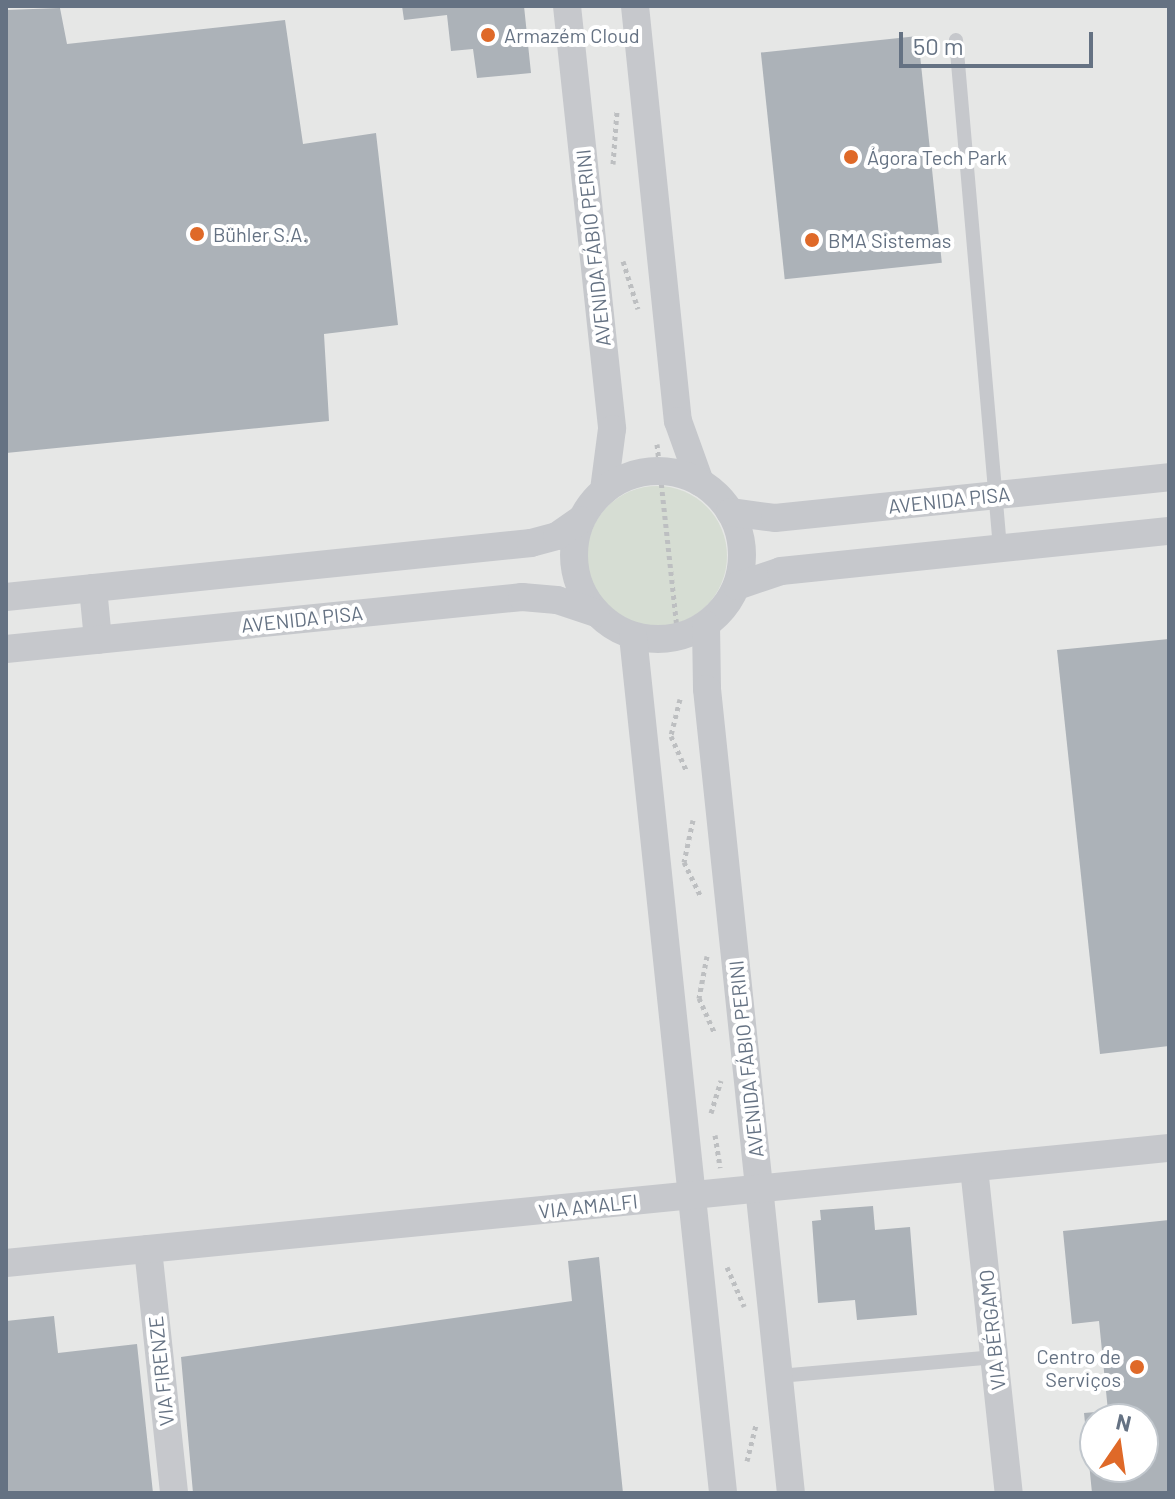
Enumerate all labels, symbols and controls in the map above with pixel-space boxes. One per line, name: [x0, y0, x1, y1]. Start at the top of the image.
scale bar: [903, 16, 1097, 66]
place label: Armazém Cloud: [504, 23, 640, 47]
marker: Armazém Cloud: [479, 26, 497, 44]
text: 50 m: [913, 31, 964, 60]
place label: Ágora Tech Park: [867, 145, 1007, 169]
street label: AVENIDA FÁBIO PERINI: [571, 148, 615, 348]
marker: Ágora Tech Park: [842, 148, 860, 166]
place label: Bühler S.A.: [213, 222, 308, 246]
marker: Bühler S.A.: [188, 225, 206, 243]
place label: BMA Sistemas: [828, 228, 951, 252]
marker: BMA Sistemas: [803, 231, 821, 249]
street label: AVENIDA PISA: [887, 482, 1011, 518]
street label: AVENIDA PISA: [240, 601, 364, 637]
street label: AVENIDA FÁBIO PERINI: [724, 959, 768, 1159]
street label: VIA AMALFI: [537, 1189, 639, 1223]
street label: VIA BÉRGAMO: [974, 1269, 1010, 1391]
street label: VIA FIRENZE: [143, 1315, 179, 1427]
place label: Centro de Serviços: [1037, 1344, 1121, 1391]
marker: Centro de Serviços: [1128, 1358, 1146, 1376]
north arrow: [1079, 1403, 1159, 1483]
text: N: [1114, 1407, 1134, 1436]

